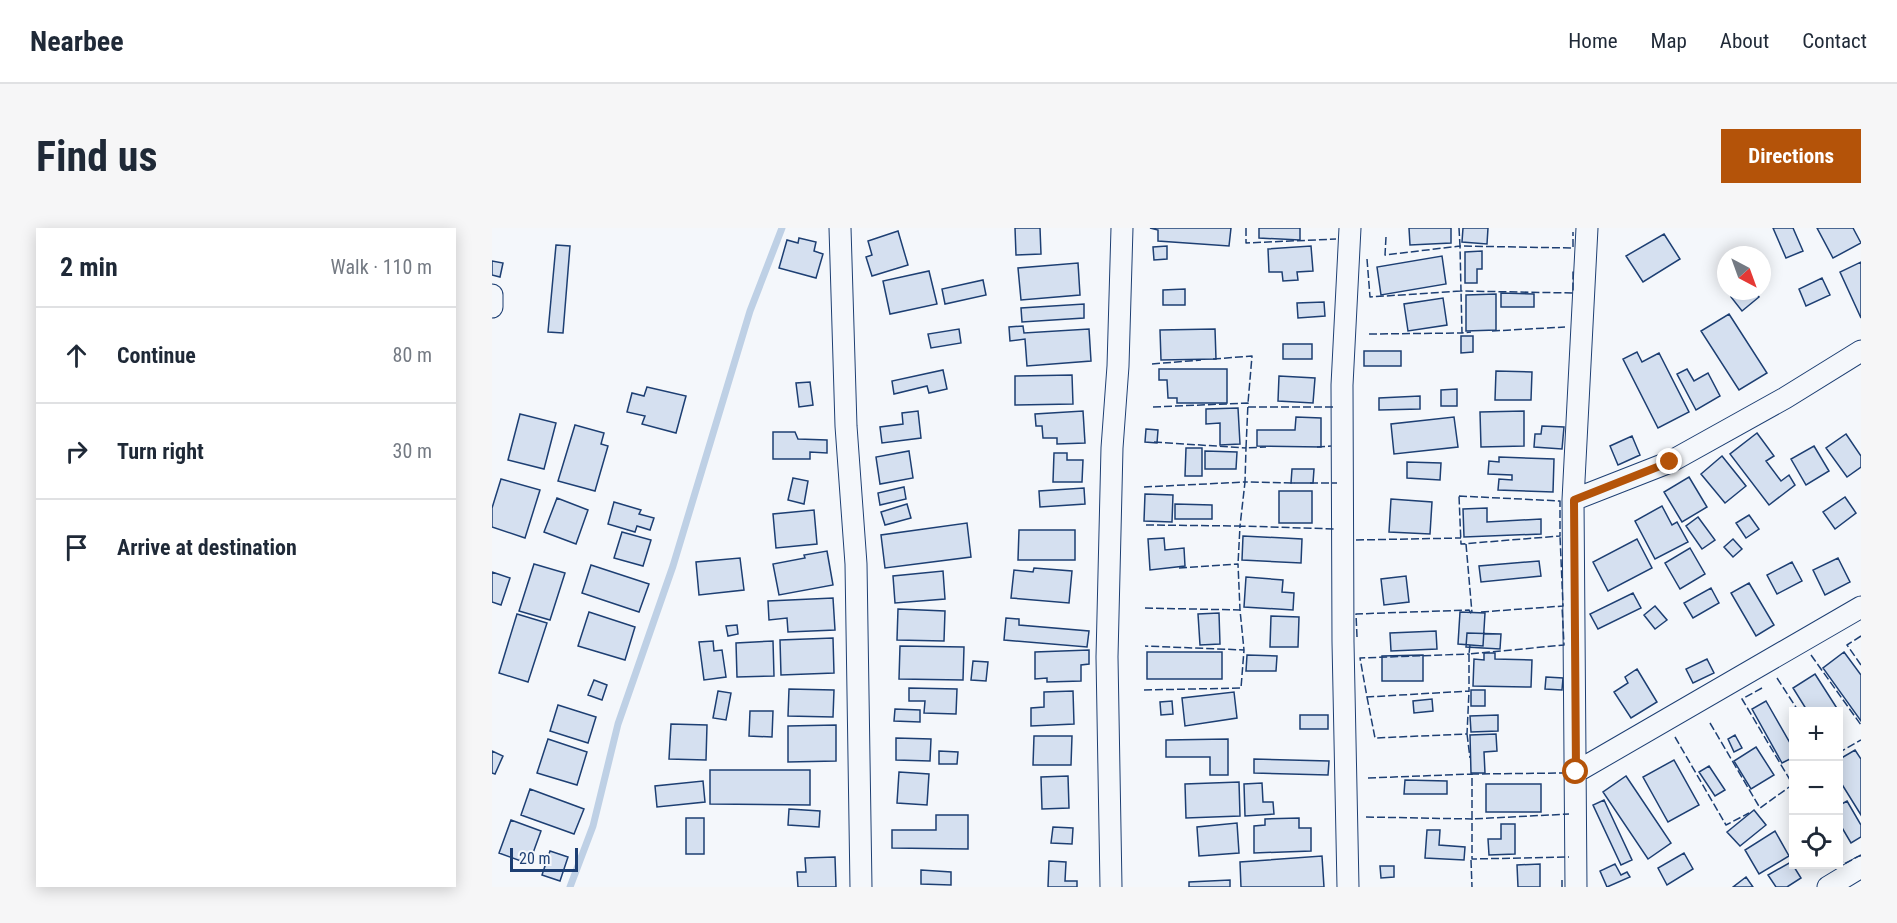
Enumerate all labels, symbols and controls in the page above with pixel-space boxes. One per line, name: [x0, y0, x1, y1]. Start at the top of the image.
text: Nearbee: [30, 25, 124, 58]
text: Home: [1568, 29, 1618, 53]
text: Map: [1651, 29, 1687, 53]
text: About: [1720, 29, 1769, 53]
text: Contact: [1802, 29, 1867, 53]
button: Directions: [1721, 129, 1861, 183]
text: Find us: [36, 132, 157, 181]
north arrow: [1717, 246, 1771, 300]
text: 2 min: [60, 252, 118, 282]
text: Walk · 110 m: [331, 255, 432, 279]
icon: ahead: [60, 339, 93, 372]
text: Continue: [117, 343, 196, 368]
text: 80 m: [393, 343, 432, 367]
icon: right: [60, 435, 93, 468]
text: Turn right: [117, 439, 204, 464]
text: 30 m: [393, 439, 432, 463]
route end: [1656, 448, 1682, 474]
icon: arrive: [60, 531, 93, 564]
text: Arrive at destination: [117, 535, 297, 560]
map controls: [1789, 707, 1843, 869]
button: +: [1789, 707, 1843, 761]
route start: [1562, 758, 1588, 784]
button: −: [1789, 761, 1843, 815]
button: locate: [1789, 815, 1843, 869]
scale bar: [510, 845, 578, 872]
text: 20 m: [519, 849, 551, 868]

